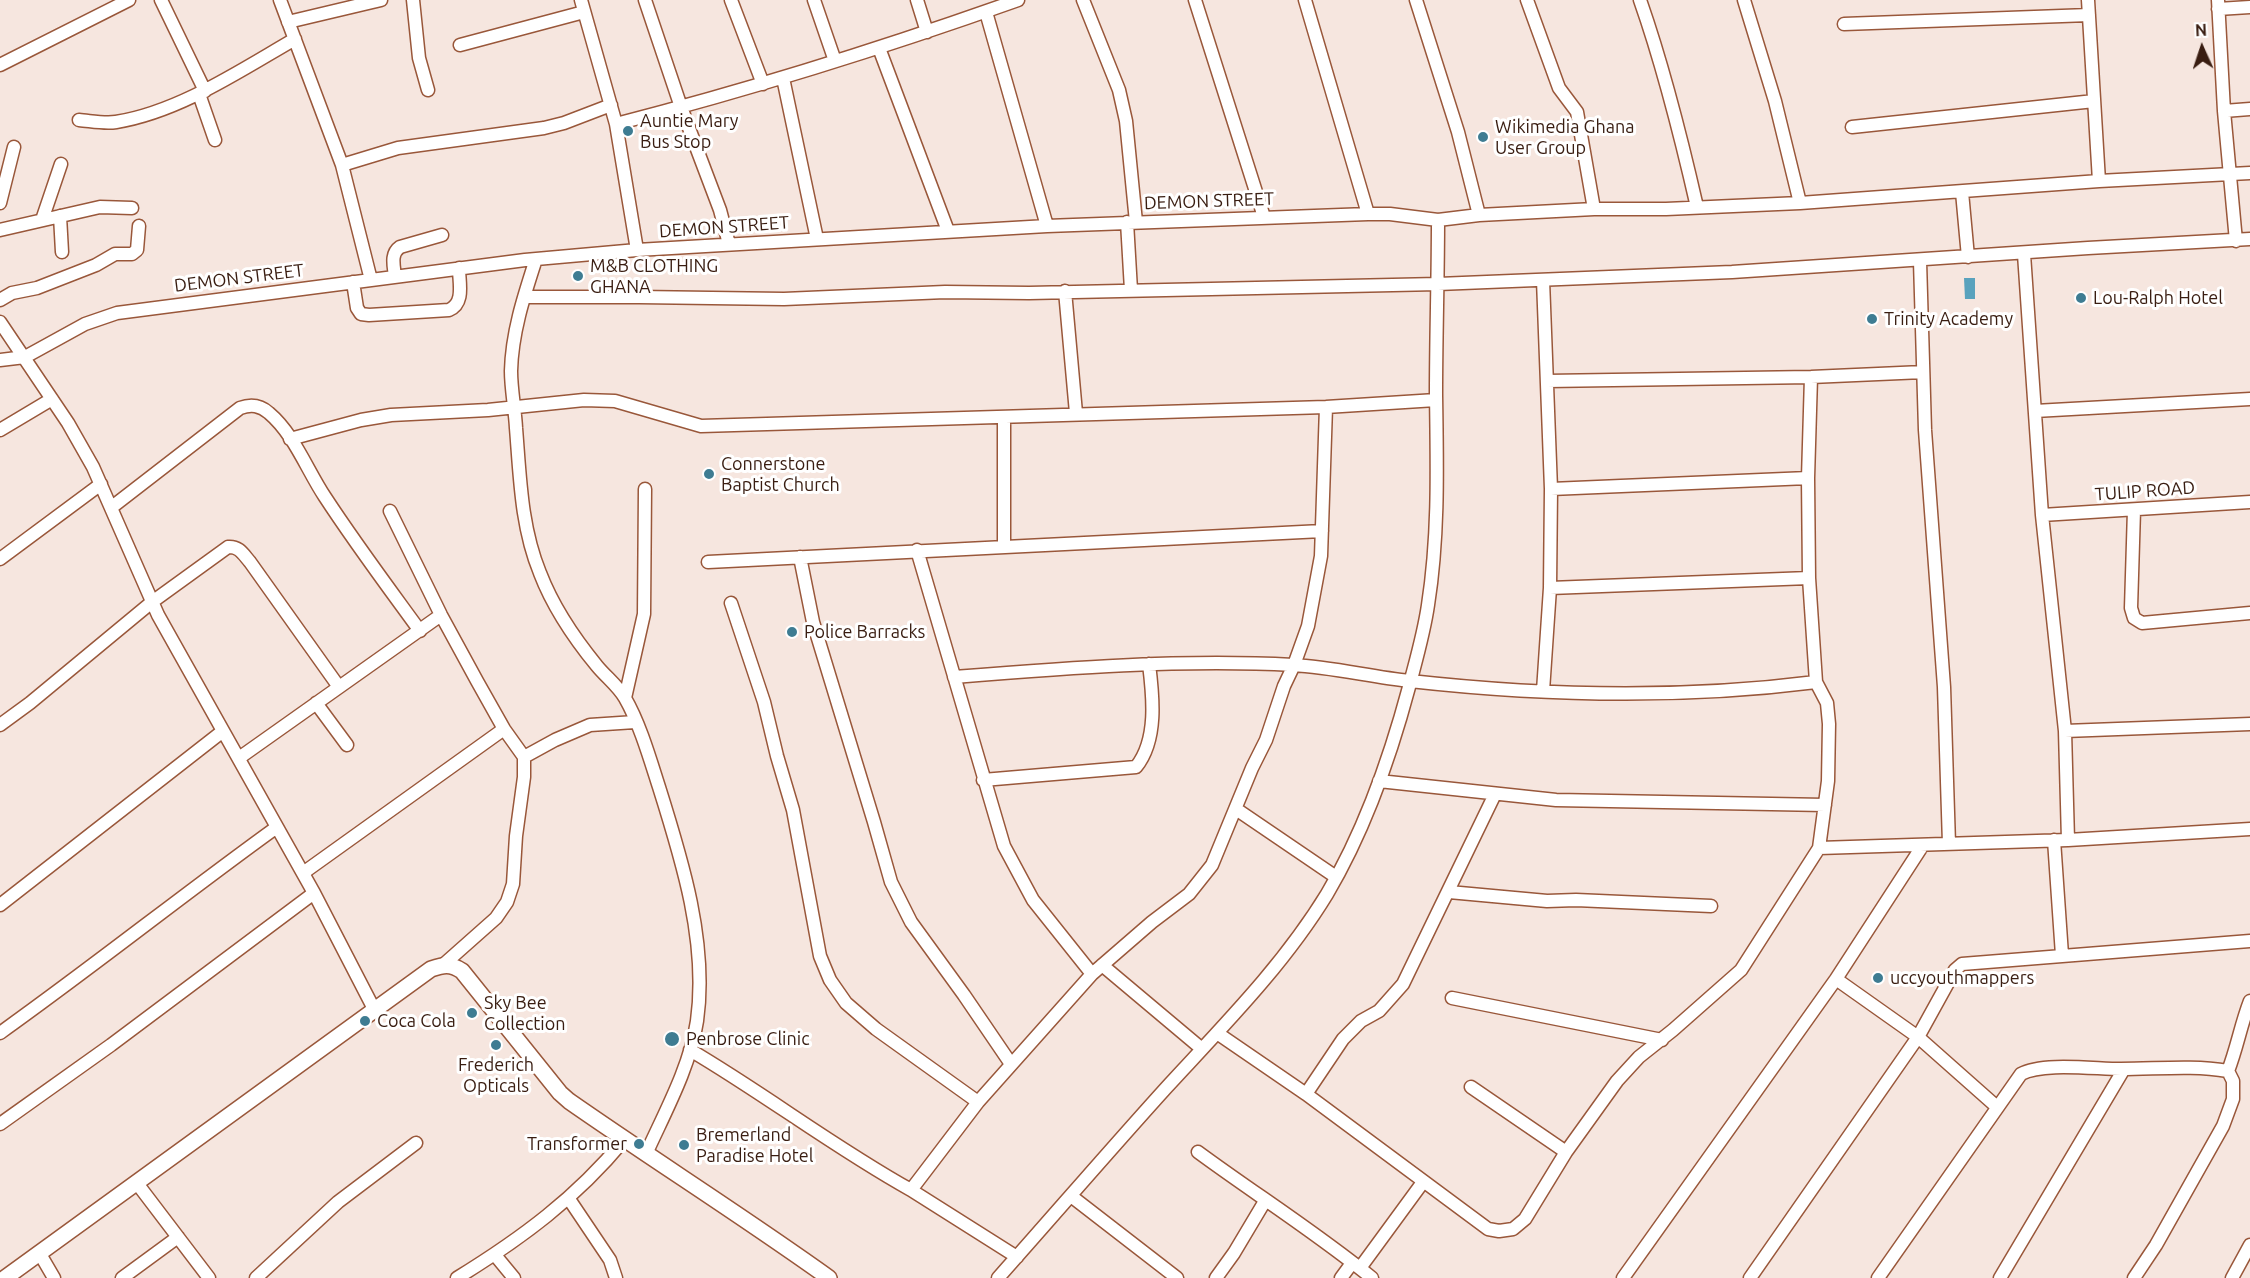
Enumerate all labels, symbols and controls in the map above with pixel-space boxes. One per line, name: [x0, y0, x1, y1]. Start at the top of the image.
north arrow: [2172, 18, 2232, 78]
text: N: [2195, 21, 2207, 39]
place label: Auntie Mary Bus Stop: [640, 110, 739, 152]
place label: Wikimedia Ghana User Group: [1495, 116, 1635, 158]
marker: Auntie Mary Bus Stop: [621, 124, 635, 138]
marker: Wikimedia Ghana User Group: [1476, 130, 1490, 144]
street label: DEMON STREET: [1144, 188, 1274, 214]
street label: DEMON STREET: [658, 212, 790, 242]
place label: M&B CLOTHING GHANA: [590, 255, 718, 298]
street label: DEMON STREET: [173, 259, 305, 297]
marker: M&B CLOTHING GHANA: [571, 269, 585, 283]
place label: Lou-Ralph Hotel: [2093, 287, 2223, 309]
marker: Lou-Ralph Hotel: [2074, 291, 2088, 305]
place label: Trinity Academy: [1884, 308, 2013, 330]
marker: Trinity Academy: [1865, 312, 1879, 326]
place label: Connerstone Baptist Church: [721, 453, 840, 496]
marker: Connerstone Baptist Church: [702, 467, 716, 481]
street label: TULIP ROAD: [2094, 477, 2196, 505]
place label: Police Barracks: [804, 621, 925, 643]
marker: Police Barracks: [785, 625, 799, 639]
place label: uccyouthmappers: [1890, 967, 2034, 989]
marker: uccyouthmappers: [1871, 971, 1885, 985]
place label: Sky Bee Collection: [484, 992, 566, 1034]
marker: Sky Bee Collection: [465, 1006, 479, 1020]
place label: Coca Cola: [377, 1010, 456, 1032]
marker: Coca Cola: [358, 1014, 372, 1028]
place label: Penbrose Clinic: [686, 1028, 809, 1050]
marker: Penbrose Clinic: [663, 1030, 681, 1048]
marker: Frederich Opticals: [489, 1038, 503, 1052]
place label: Frederich Opticals: [458, 1054, 534, 1096]
place label: Bremerland Paradise Hotel: [696, 1124, 813, 1166]
place label: Transformer: [527, 1133, 627, 1155]
marker: Transformer: [632, 1137, 646, 1151]
marker: Bremerland Paradise Hotel: [677, 1138, 691, 1152]

